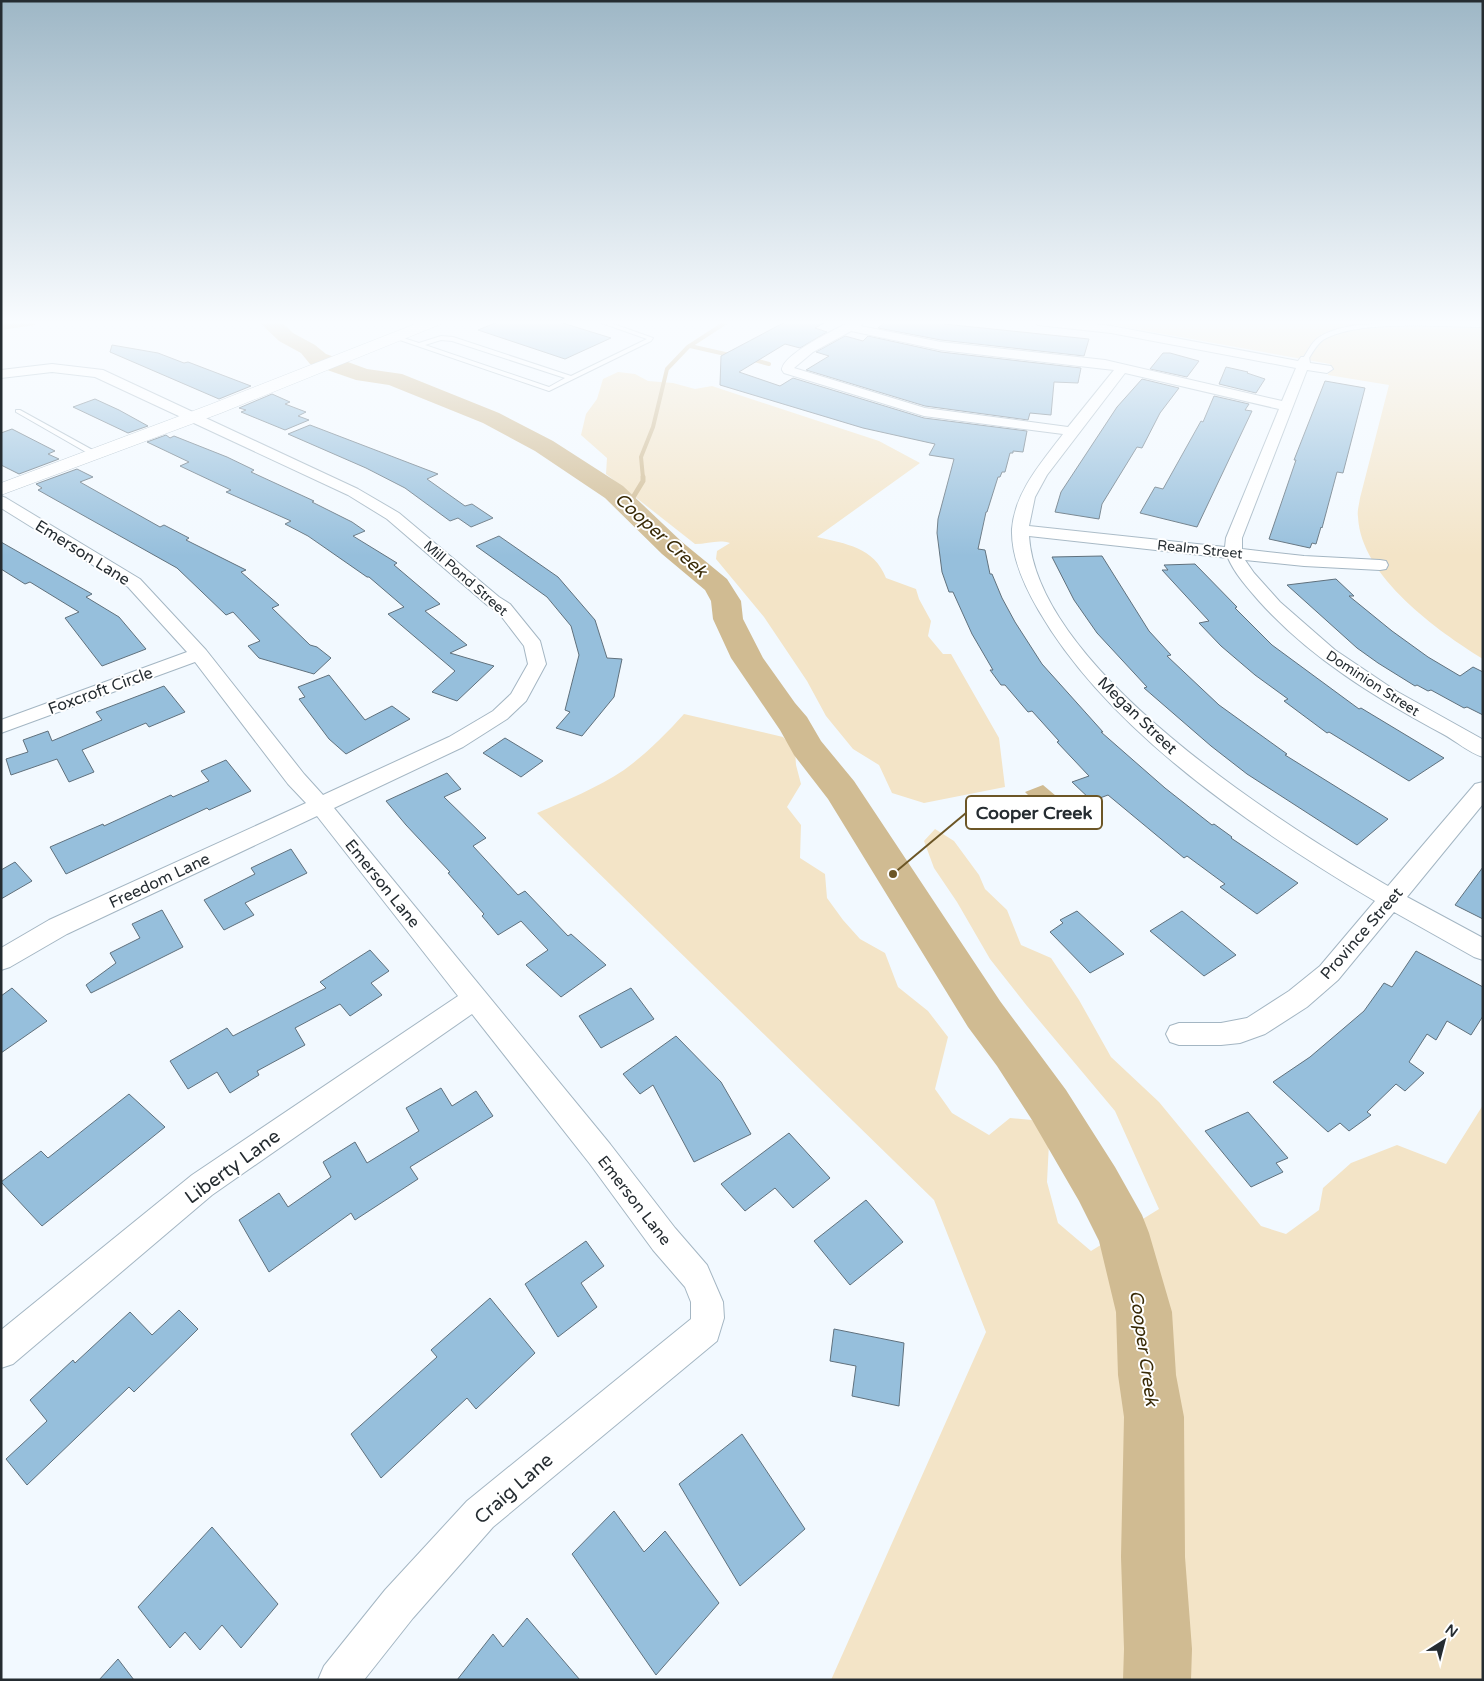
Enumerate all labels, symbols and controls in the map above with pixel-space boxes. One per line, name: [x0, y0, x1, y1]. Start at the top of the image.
water label: Cooper Creek: [610, 488, 712, 583]
street label: Emerson Lane: [31, 516, 134, 590]
street label: Mill Pond Street: [420, 537, 512, 620]
street label: Realm Street: [1156, 537, 1244, 563]
street label: Dominion Street: [1323, 647, 1423, 720]
street label: Foxcroft Circle: [45, 663, 155, 719]
street label: Megan Street: [1093, 673, 1181, 759]
callout: Cooper Creek: [966, 796, 1102, 829]
text: Cooper Creek: [976, 802, 1092, 824]
street label: Emerson Lane: [340, 835, 424, 932]
street label: Freedom Lane: [106, 849, 213, 913]
street label: Province Street: [1316, 883, 1407, 984]
street label: Liberty Lane: [181, 1125, 284, 1209]
street label: Emerson Lane: [593, 1152, 675, 1249]
water label: Cooper Creek: [1125, 1289, 1163, 1408]
street label: Craig Lane: [470, 1449, 557, 1529]
north arrow: [1419, 1616, 1469, 1666]
text: N: [1442, 1621, 1461, 1641]

